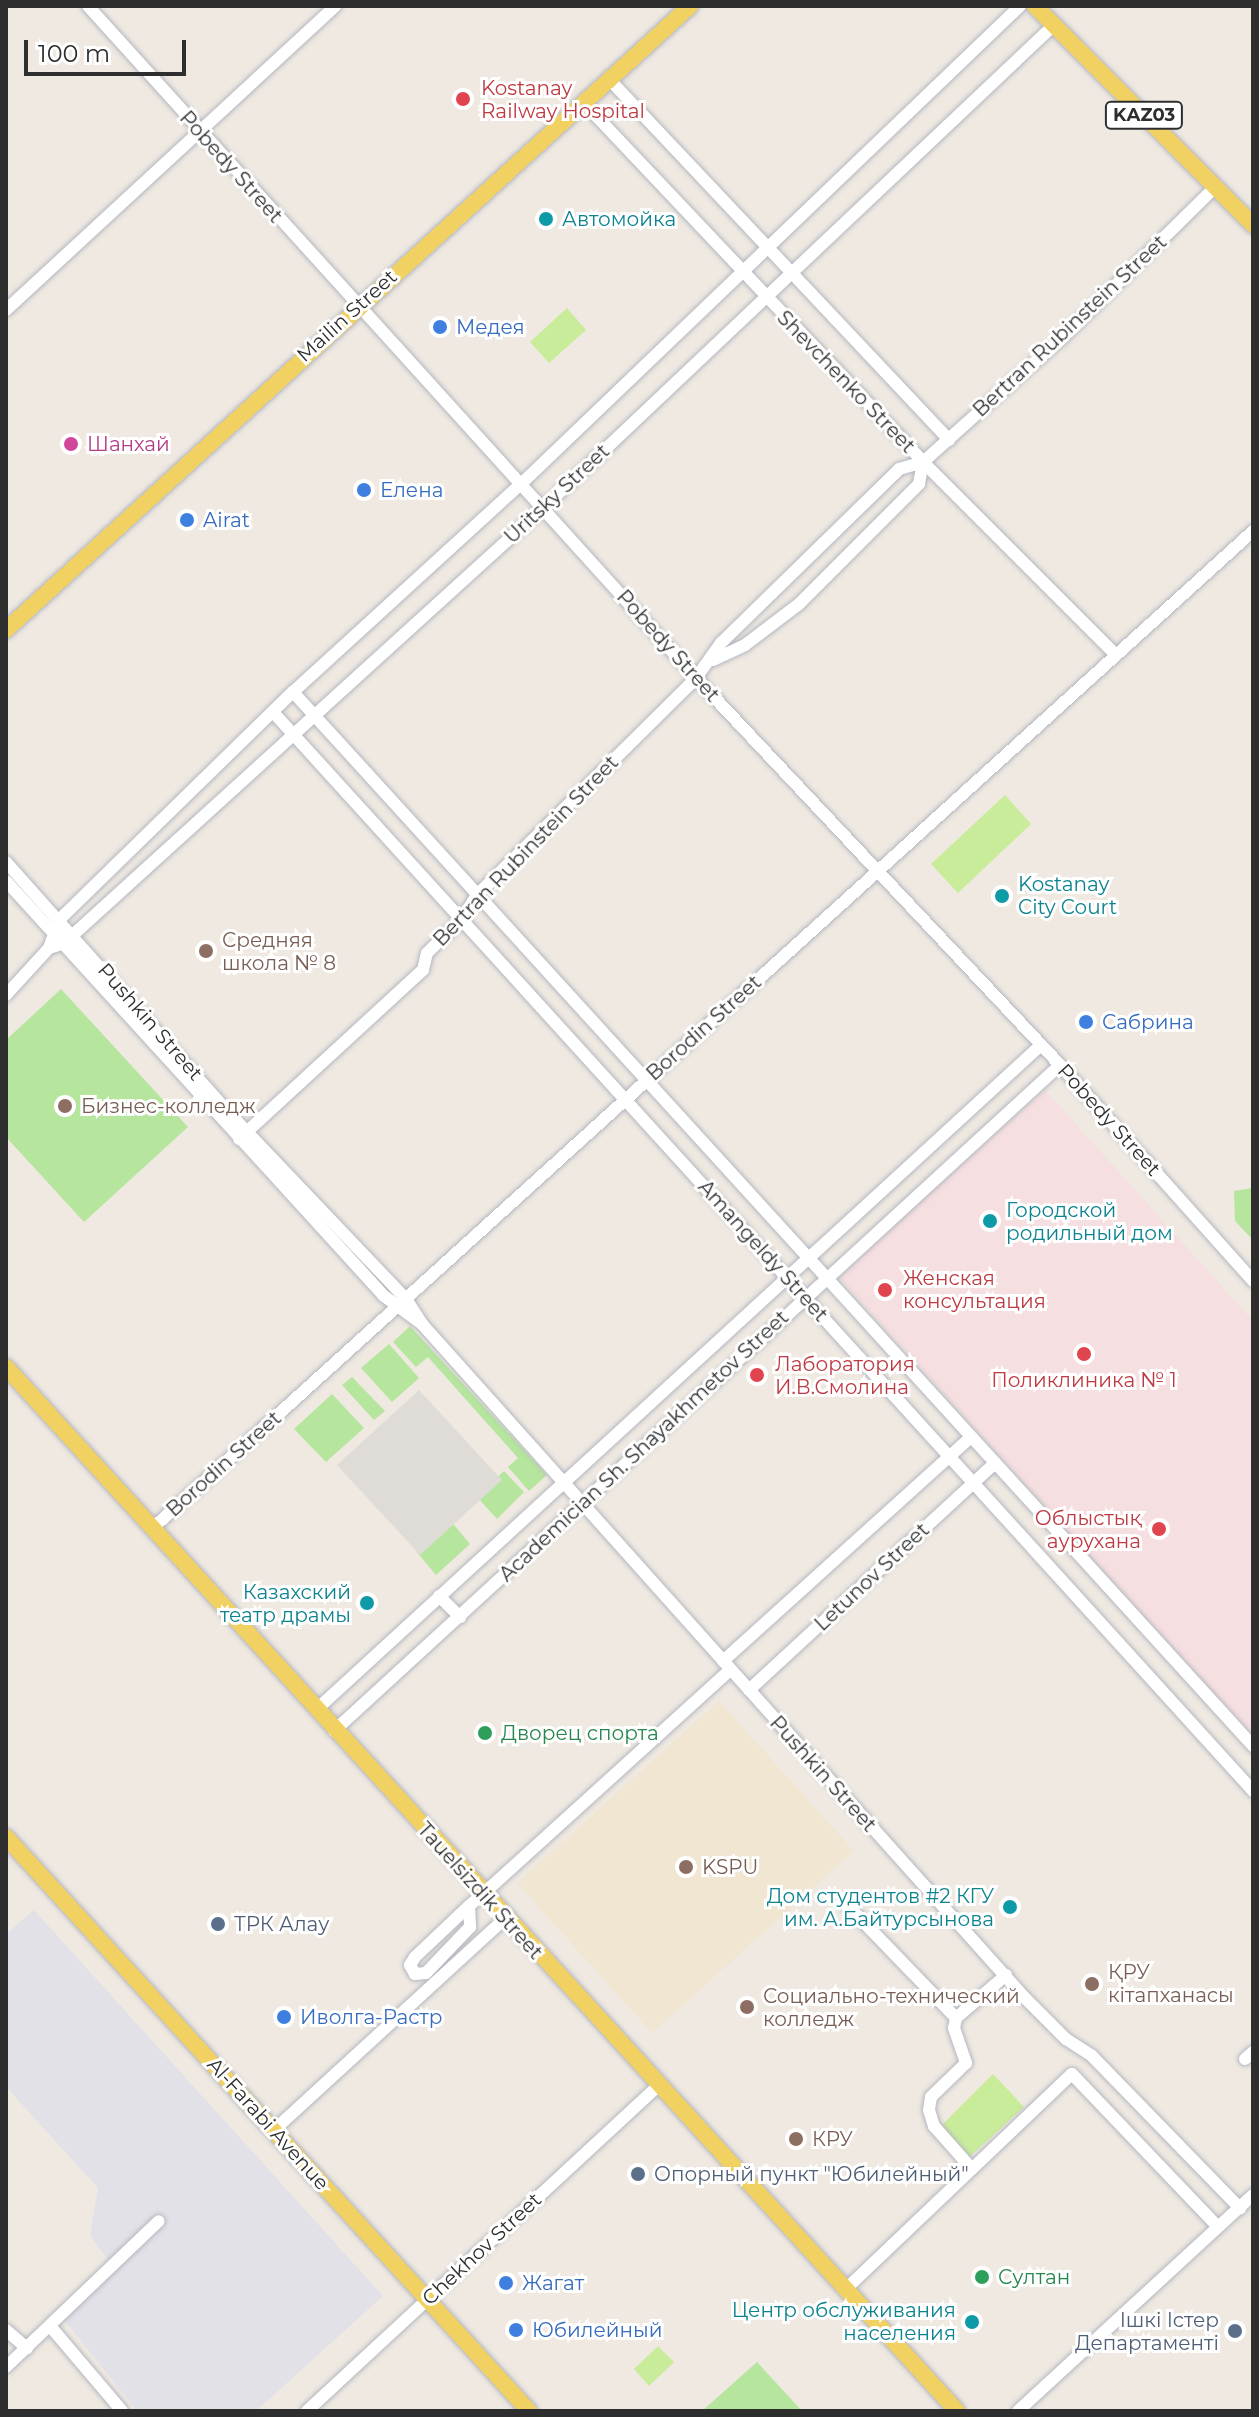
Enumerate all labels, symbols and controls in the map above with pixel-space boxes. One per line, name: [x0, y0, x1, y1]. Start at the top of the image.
scale bar: [28, 24, 190, 74]
text: 100 m: [38, 39, 110, 68]
place label: Kostanay Railway Hospital: [481, 76, 645, 123]
marker: Kostanay Railway Hospital: [452, 88, 474, 110]
road number: KАZ03: [1104, 101, 1184, 129]
street label: Pobedy Street: [174, 106, 288, 228]
place label: Автомойка: [562, 207, 676, 231]
marker: Автомойка: [537, 210, 555, 228]
street label: Bertran Rubinstein Street: [968, 230, 1172, 422]
street label: Mailin Street: [292, 265, 402, 367]
street label: Shevchenko Street: [772, 306, 920, 458]
place label: Медея: [456, 315, 525, 339]
marker: Медея: [431, 318, 449, 336]
place label: Шанхай: [87, 432, 170, 456]
marker: Шанхай: [62, 435, 80, 453]
street label: Uritsky Street: [500, 439, 614, 549]
place label: Елена: [380, 478, 443, 502]
marker: Елена: [355, 481, 373, 499]
place label: Airat: [203, 508, 250, 532]
marker: Airat: [178, 511, 196, 529]
street label: Pobedy Street: [611, 585, 725, 707]
street label: Bertran Rubinstein Street: [428, 751, 624, 951]
place label: Kostanay City Court: [1018, 872, 1117, 919]
marker: Kostanay City Court: [993, 887, 1011, 905]
place label: Средняя школа № 8: [222, 928, 336, 975]
marker: Средняя школа № 8: [197, 942, 215, 960]
street label: Pushkin Street: [93, 958, 207, 1086]
street label: Borodin Street: [642, 970, 766, 1086]
place label: Сабрина: [1102, 1010, 1194, 1034]
marker: Сабрина: [1077, 1013, 1095, 1031]
street label: Pobedy Street: [1052, 1059, 1166, 1181]
place label: Бизнес-колледж: [81, 1094, 255, 1118]
marker: Бизнес-колледж: [56, 1097, 74, 1115]
street label: Amangeldy Street: [693, 1175, 833, 1327]
place label: Городской родильный дом: [1006, 1198, 1173, 1245]
marker: Городской родильный дом: [981, 1212, 999, 1230]
place label: Женская консультация: [903, 1266, 1046, 1313]
marker: Женская консультация: [874, 1279, 896, 1301]
street label: Academician Sh. Shayakhmetov Street: [494, 1305, 794, 1587]
marker: Поликлиника № 1: [1073, 1343, 1095, 1365]
place label: Лаборатория И.В.Смолина: [775, 1352, 915, 1399]
marker: Лаборатория И.В.Смолина: [746, 1364, 768, 1386]
place label: Поликлиника № 1: [991, 1368, 1177, 1392]
street label: Borodin Street: [162, 1406, 286, 1522]
place label: Облыстық аурухана: [1035, 1506, 1141, 1553]
street label: Letunov Street: [810, 1518, 934, 1636]
marker: Облыстық аурухана: [1148, 1518, 1170, 1540]
place label: Казахский театр драмы: [220, 1580, 351, 1627]
marker: Казахский театр драмы: [358, 1594, 376, 1612]
street label: Pushkin Street: [765, 1711, 881, 1837]
place label: Дворец спорта: [501, 1721, 659, 1745]
marker: Дворец спорта: [476, 1724, 494, 1742]
street label: Tauelsіzdіk Street: [412, 1818, 548, 1964]
place label: KSPU: [702, 1855, 758, 1879]
marker: KSPU: [677, 1858, 695, 1876]
place label: Дом студентов #2 КГУ им. А.Байтурсынова: [767, 1884, 994, 1931]
marker: Дом студентов #2 КГУ им. А.Байтурсынова: [1001, 1898, 1019, 1916]
place label: ТРК Алау: [234, 1912, 329, 1936]
marker: ТРК Алау: [209, 1915, 227, 1933]
place label: ҚРУ кітапханасы: [1108, 1960, 1234, 2007]
marker: ҚРУ кітапханасы: [1083, 1975, 1101, 1993]
place label: Социально-технический колледж: [763, 1984, 1020, 2031]
marker: Социально-технический колледж: [738, 1998, 756, 2016]
place label: Иволга-Растр: [300, 2005, 443, 2029]
marker: Иволга-Растр: [275, 2008, 293, 2026]
street label: Al-Farabi Avenue: [202, 2053, 334, 2195]
place label: КРУ: [812, 2127, 853, 2151]
marker: КРУ: [787, 2130, 805, 2148]
place label: Опорный пункт "Юбилейный": [654, 2162, 969, 2186]
marker: Опорный пункт "Юбилейный": [629, 2165, 647, 2183]
street label: Chekhov Street: [417, 2188, 547, 2310]
place label: Султан: [998, 2265, 1070, 2289]
marker: Султан: [973, 2268, 991, 2286]
place label: Жагат: [522, 2271, 584, 2295]
marker: Жагат: [497, 2274, 515, 2292]
place label: Центр обслуживания населения: [732, 2298, 956, 2345]
place label: Ішкі Істер Департаменті: [1075, 2308, 1219, 2355]
marker: Центр обслуживания населения: [963, 2313, 981, 2331]
place label: Юбилейный: [532, 2318, 662, 2342]
marker: Юбилейный: [507, 2321, 525, 2339]
marker: Ішкі Істер Департаменті: [1226, 2322, 1244, 2340]

